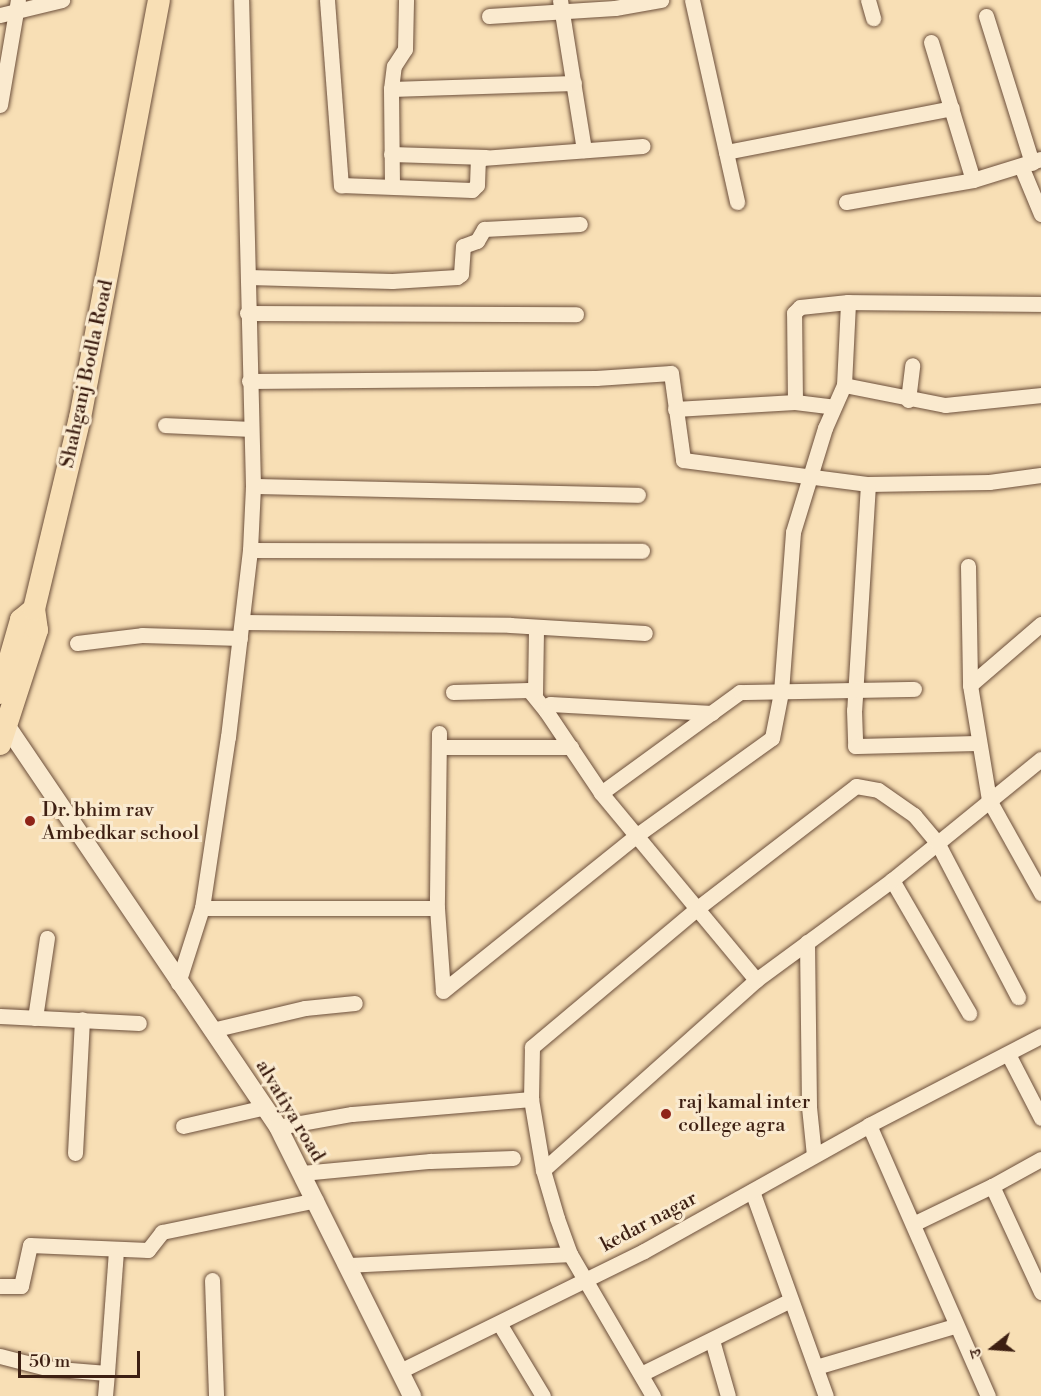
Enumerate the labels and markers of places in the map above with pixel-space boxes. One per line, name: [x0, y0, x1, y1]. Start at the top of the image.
place label: Dr. bhim rav Ambedkar school: [42, 798, 199, 845]
marker: Dr. bhim rav Ambedkar school: [23, 814, 37, 828]
place label: raj kamal inter college agra: [678, 1090, 810, 1137]
marker: raj kamal inter college agra: [659, 1107, 673, 1121]

